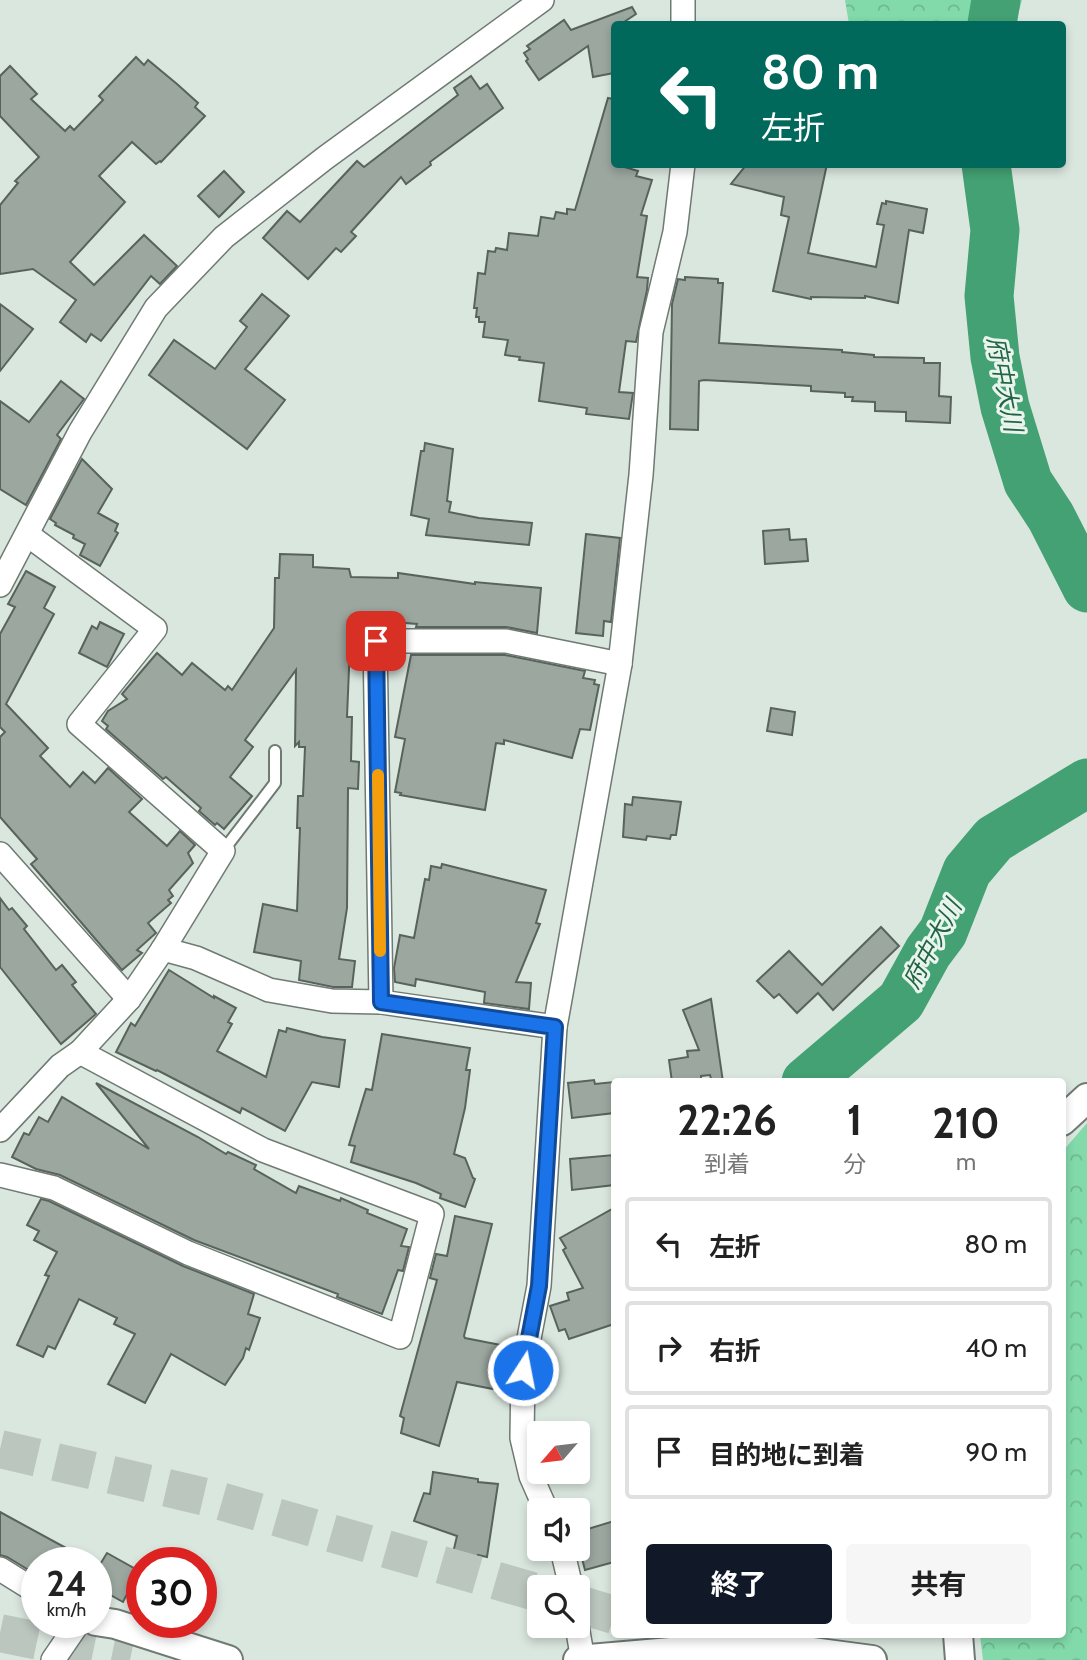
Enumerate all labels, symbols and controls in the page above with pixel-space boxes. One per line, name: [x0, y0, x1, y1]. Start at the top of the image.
text: 80 m: [761, 42, 879, 101]
icon: left: [646, 49, 737, 140]
text: 左折: [761, 108, 825, 147]
water label: 府中大川: [982, 334, 1029, 437]
pin: [346, 611, 406, 671]
icon: arrive: [357, 622, 395, 660]
water label: 府中大川: [897, 892, 969, 993]
text: 22:26: [677, 1094, 777, 1146]
text: 1: [847, 1094, 862, 1146]
text: 210: [932, 1097, 1000, 1149]
text: m: [956, 1148, 976, 1176]
text: 到着: [704, 1150, 750, 1178]
text: 分: [843, 1150, 866, 1178]
icon: left: [650, 1225, 688, 1263]
text: 80 m: [964, 1228, 1027, 1260]
text: 左折: [709, 1231, 761, 1263]
icon: right: [650, 1329, 688, 1367]
text: 40 m: [965, 1332, 1027, 1364]
position arrow: [486, 1333, 560, 1407]
text: 右折: [709, 1335, 761, 1367]
north arrow: [527, 1421, 590, 1484]
map controls: [527, 1421, 590, 1638]
icon: arrive: [650, 1433, 688, 1471]
text: 90 m: [965, 1436, 1027, 1468]
text: 目的地に到着: [709, 1439, 865, 1471]
button: sound: [527, 1498, 590, 1561]
button: 終了: [646, 1544, 832, 1624]
button: 共有: [846, 1544, 1031, 1624]
speed limit sign: 30: [126, 1547, 217, 1638]
text: 24: [46, 1562, 87, 1605]
button: search: [527, 1575, 590, 1638]
text: km/h: [47, 1599, 86, 1621]

